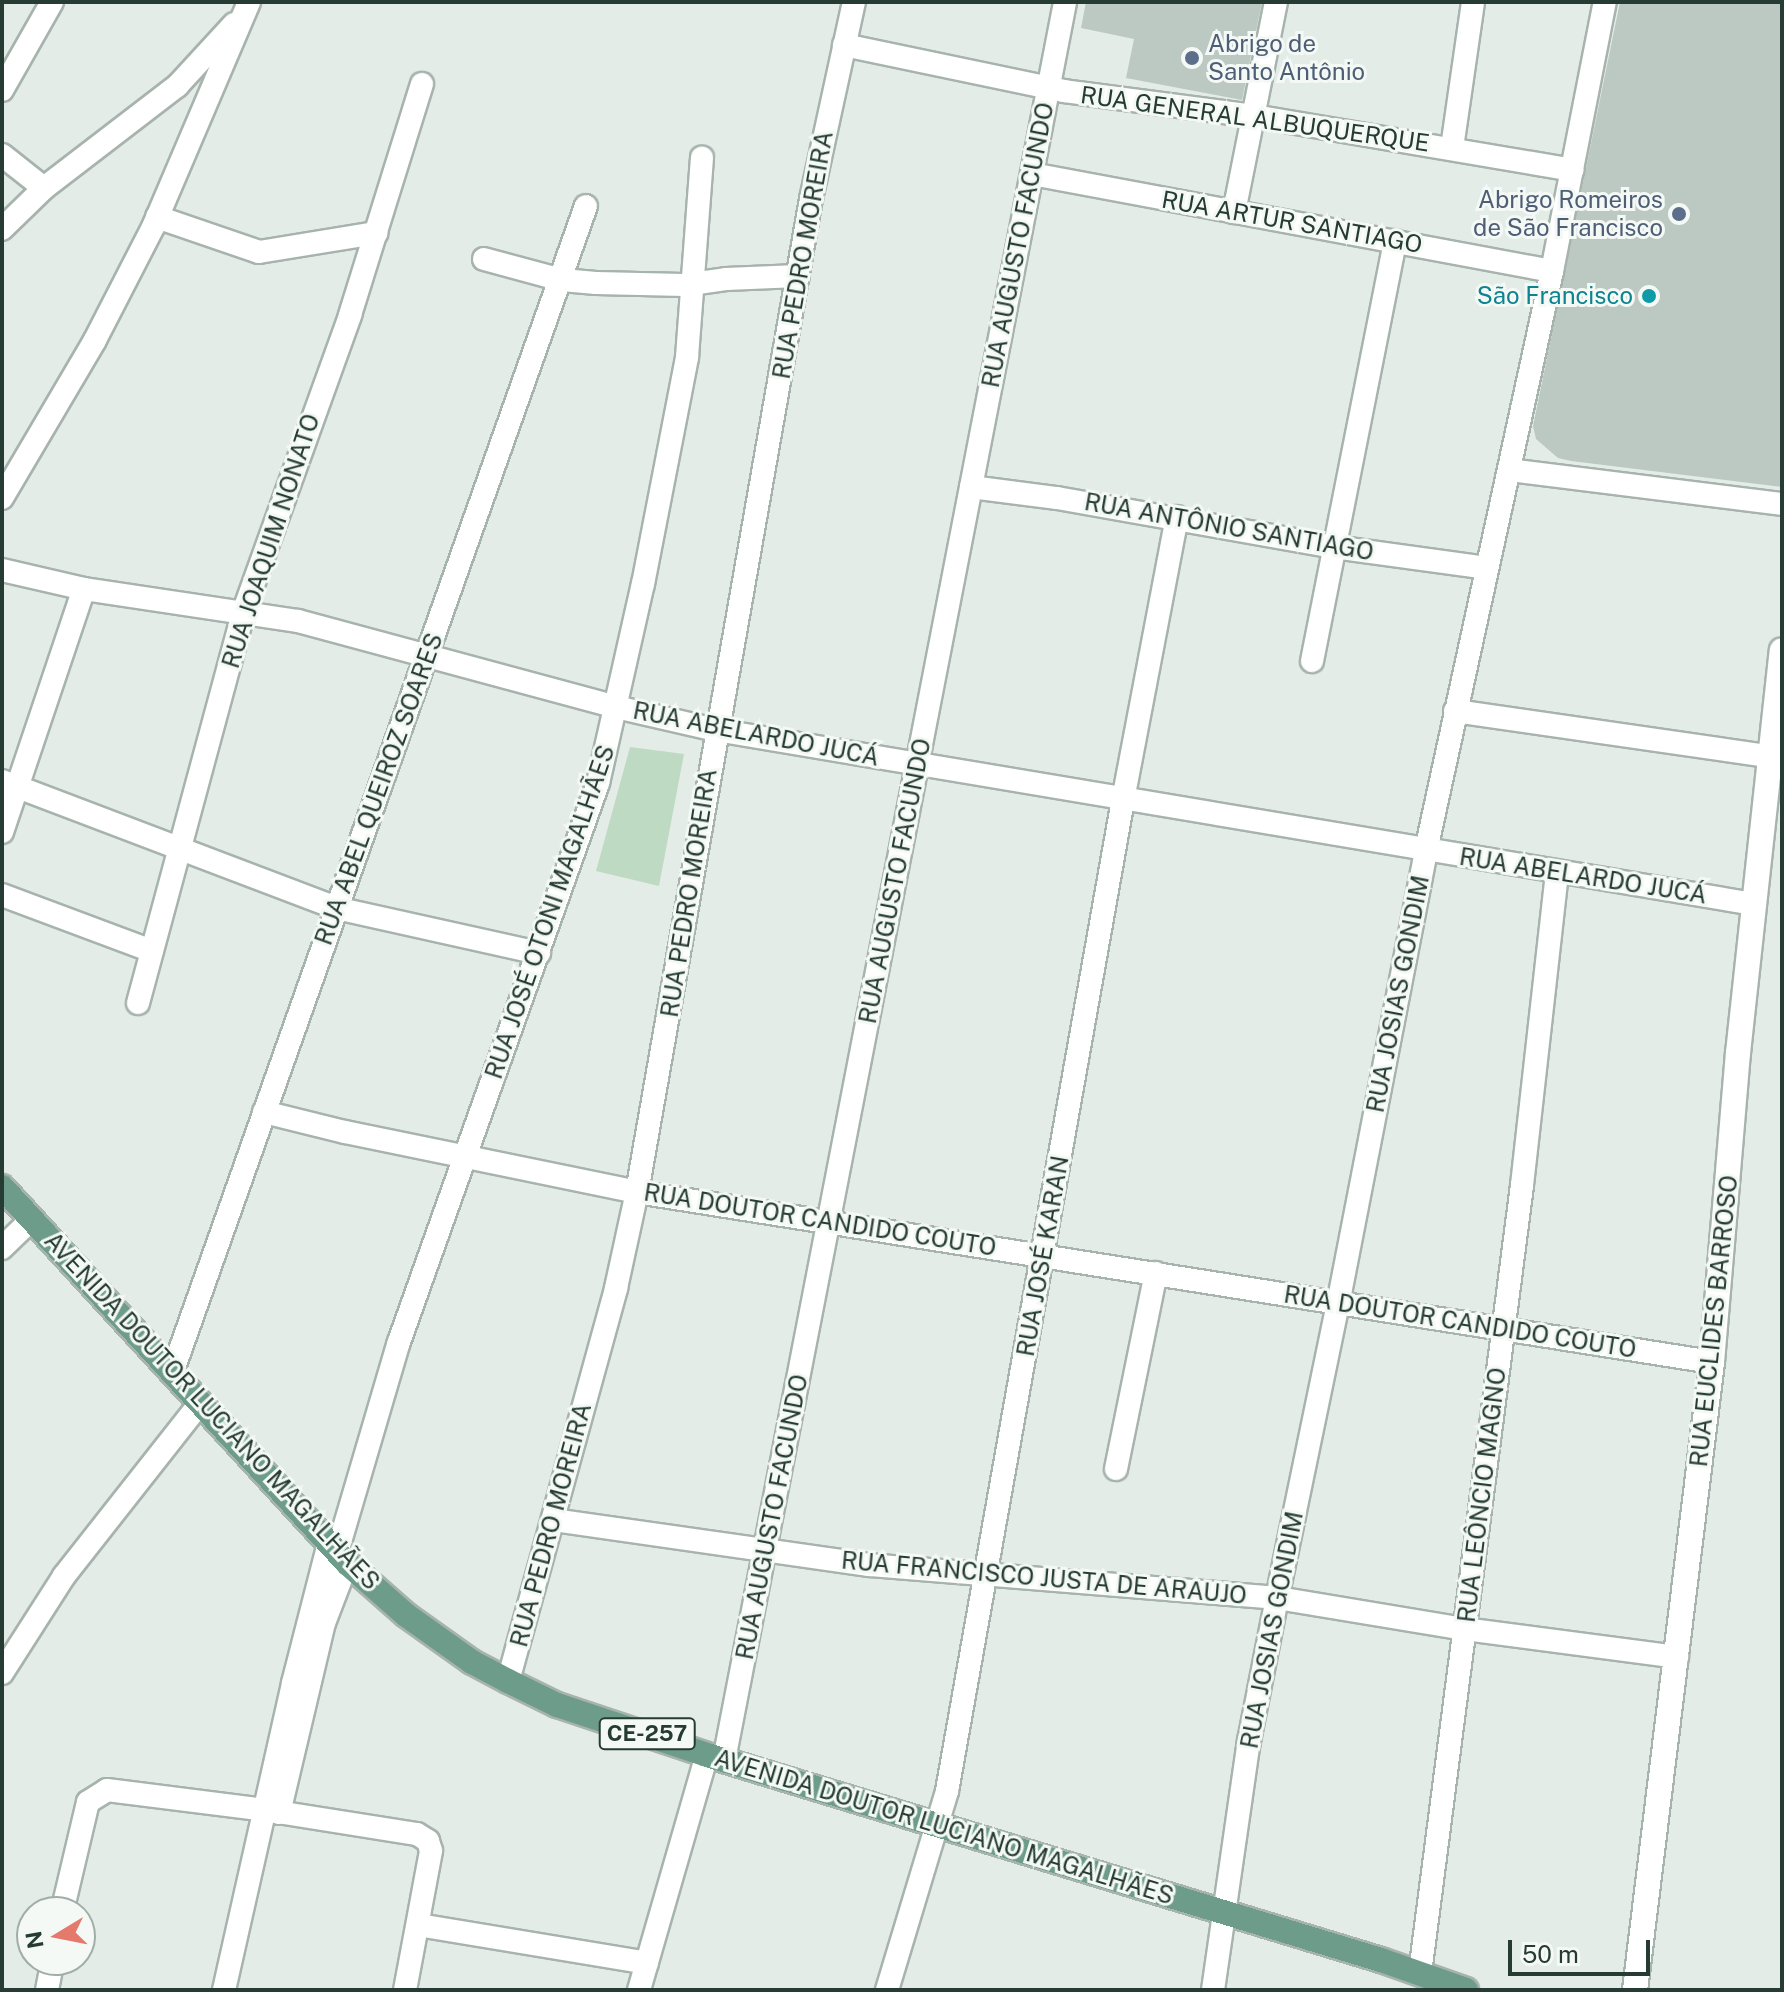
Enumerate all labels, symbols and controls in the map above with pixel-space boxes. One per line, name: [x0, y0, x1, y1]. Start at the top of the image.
place label: Abrigo de Santo Antônio: [1208, 30, 1365, 86]
marker: Abrigo de Santo Antônio: [1183, 49, 1201, 67]
street label: RUA GENERAL ALBUQUERQUE: [1079, 80, 1431, 158]
street label: RUA AUGUSTO FACUNDO: [976, 100, 1060, 390]
street label: RUA PEDRO MOREIRA: [767, 129, 839, 381]
street label: RUA ARTUR SANTIAGO: [1159, 185, 1425, 259]
place label: Abrigo Romeiros de São Francisco: [1473, 186, 1663, 242]
marker: Abrigo Romeiros de São Francisco: [1670, 205, 1688, 223]
place label: São Francisco: [1476, 282, 1633, 310]
marker: São Francisco: [1640, 287, 1658, 305]
street label: RUA JOAQUIM NONATO: [216, 410, 326, 672]
street label: RUA ANTÔNIO SANTIAGO: [1082, 487, 1376, 567]
street label: RUA ABEL QUEIROZ SOARES: [309, 629, 449, 949]
street label: RUA ABELARDO JUCÁ: [631, 696, 881, 772]
street label: RUA AUGUSTO FACUNDO: [853, 736, 937, 1026]
street label: RUA JOSÉ OTONI MAGALHÃES: [479, 741, 621, 1083]
street label: RUA PEDRO MOREIRA: [655, 767, 723, 1019]
street label: RUA ABELARDO JUCÁ: [1457, 842, 1709, 910]
street label: RUA JOSIAS GONDIM: [1361, 873, 1435, 1115]
street label: RUA JOSÉ KARAN: [1011, 1153, 1075, 1359]
street label: RUA EUCLIDES BARROSO: [1684, 1174, 1744, 1468]
street label: RUA DOUTOR CANDIDO COUTO: [642, 1178, 998, 1262]
street label: AVENIDA DOUTOR LUCIANO MAGALHÃES: [38, 1226, 386, 1596]
street label: RUA DOUTOR CANDIDO COUTO: [1282, 1280, 1638, 1364]
street label: RUA LEÔNCIO MAGNO: [1452, 1366, 1512, 1624]
street label: RUA AUGUSTO FACUNDO: [730, 1372, 814, 1662]
street label: RUA PEDRO MOREIRA: [505, 1400, 597, 1650]
street label: RUA JOSIAS GONDIM: [1235, 1509, 1309, 1751]
street label: RUA FRANCISCO JUSTA DE ARAUJO: [840, 1546, 1248, 1610]
road number: CE-257: [597, 1716, 697, 1752]
street label: AVENIDA DOUTOR LUCIANO MAGALHÃES: [711, 1743, 1177, 1911]
north arrow: [16, 1896, 96, 1976]
scale bar: [1512, 1924, 1654, 1974]
text: N: [20, 1929, 49, 1951]
text: 50 m: [1522, 1940, 1579, 1968]

